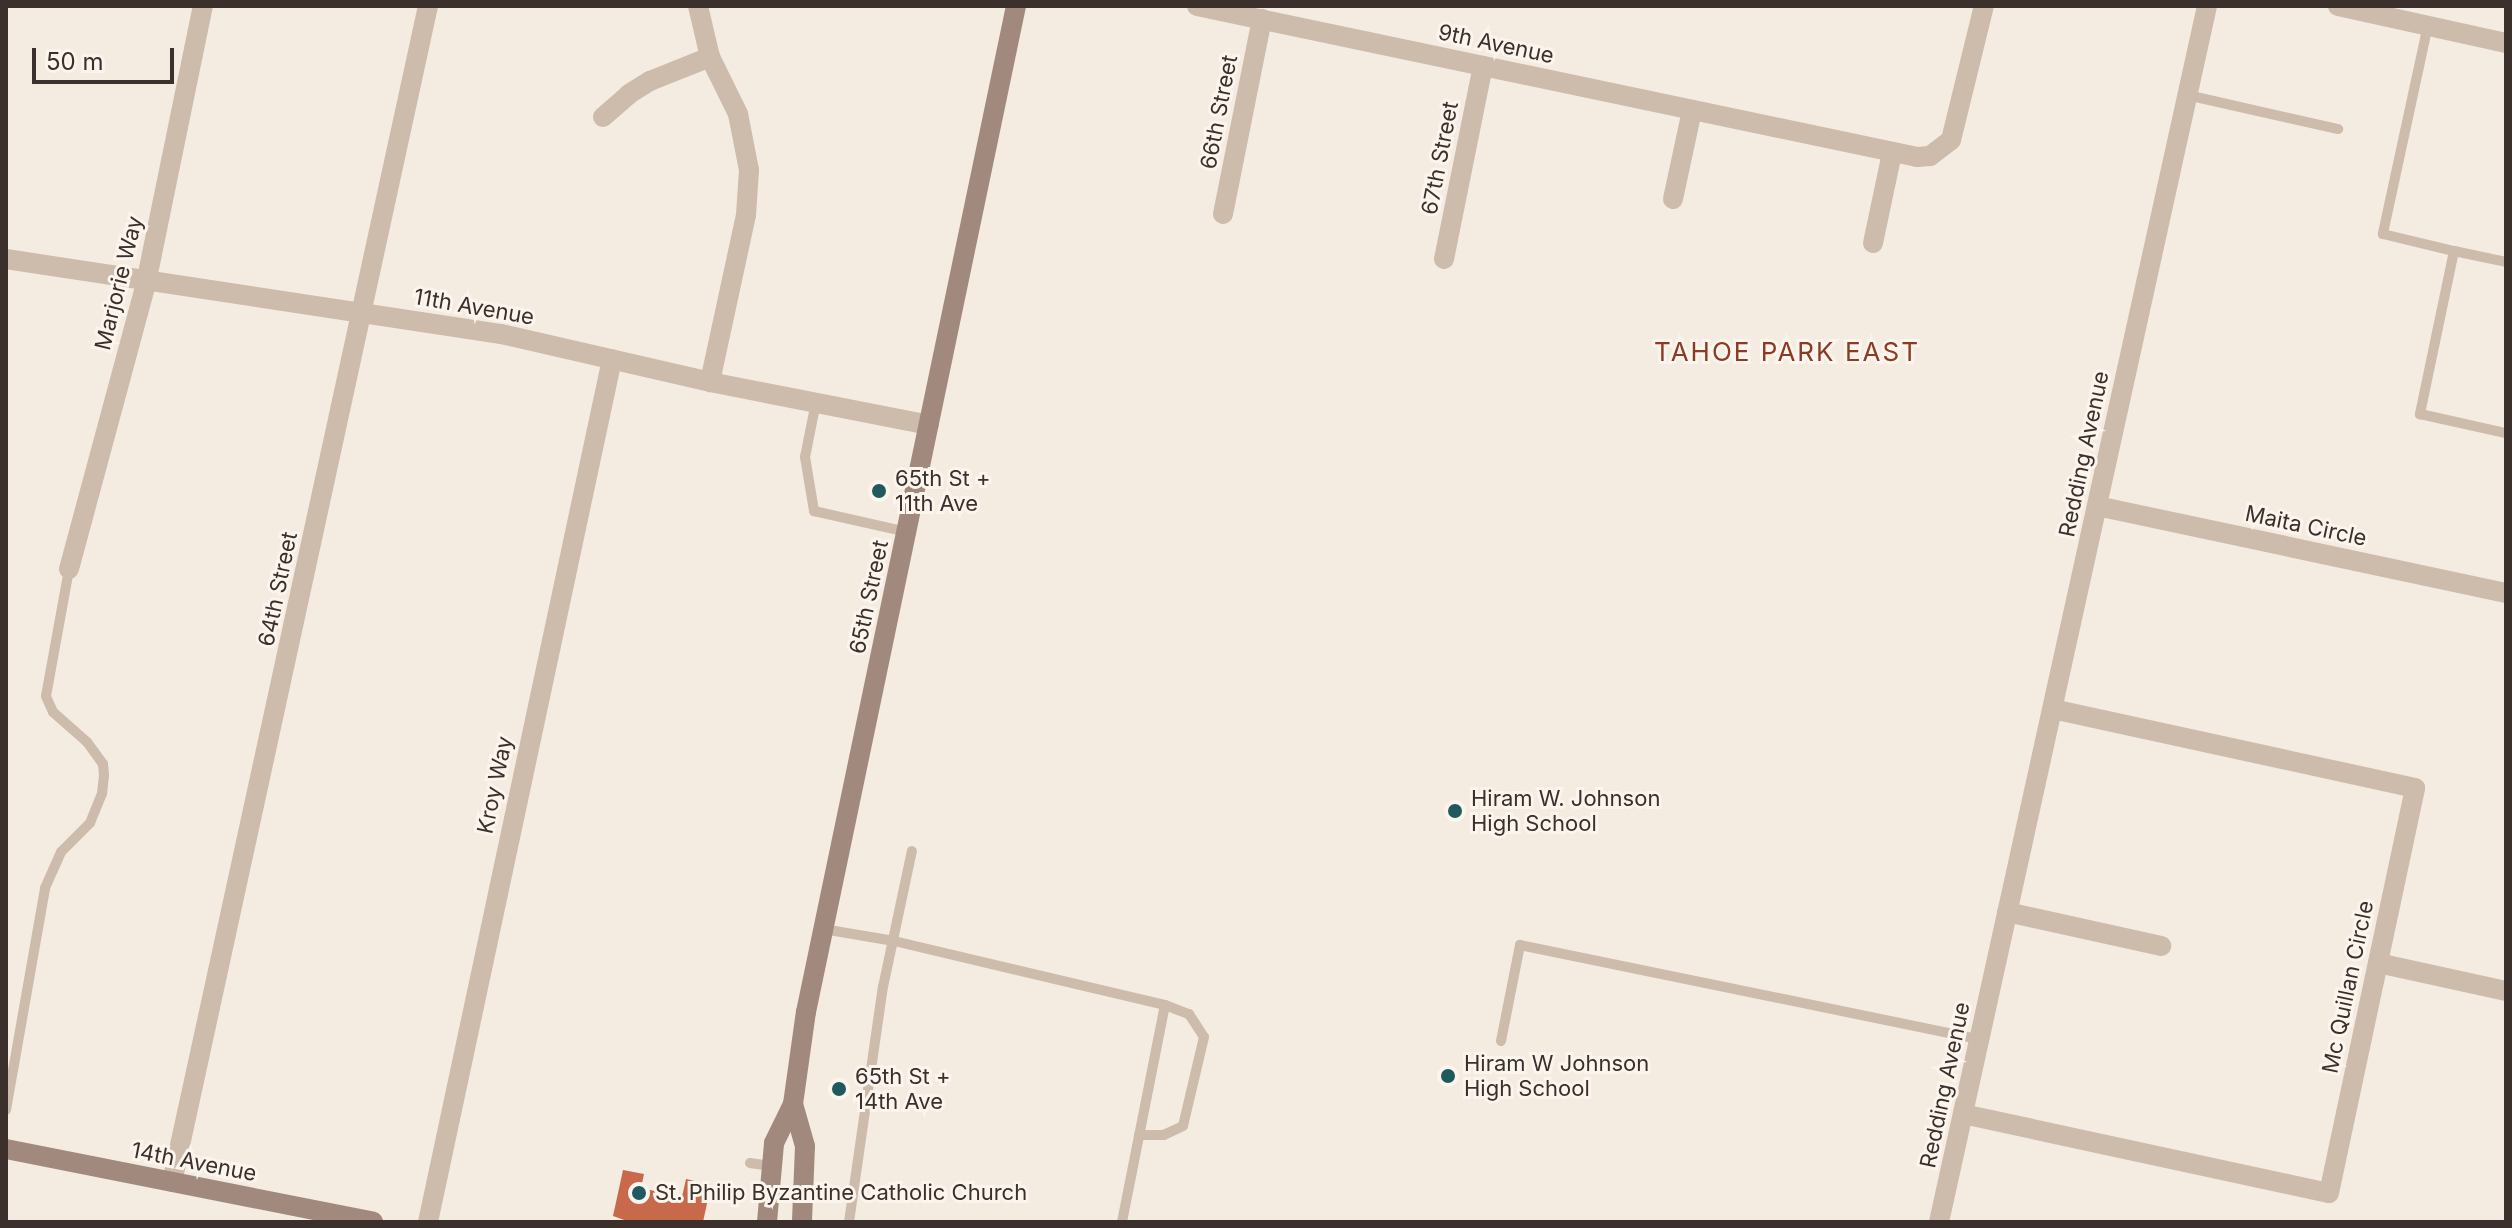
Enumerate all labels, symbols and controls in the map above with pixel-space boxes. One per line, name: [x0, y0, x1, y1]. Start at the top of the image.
street label: 9th Avenue: [1436, 19, 1556, 69]
scale bar: [36, 32, 178, 82]
text: 50 m: [46, 47, 104, 76]
street label: 66th Street: [1195, 53, 1243, 171]
street label: 67th Street: [1416, 99, 1464, 217]
street label: Marjorie Way: [90, 213, 148, 353]
street label: 11th Avenue: [412, 283, 536, 331]
district label: TAHOE PARK EAST: [1654, 336, 1920, 368]
street label: Redding Avenue: [2054, 369, 2114, 539]
place label: 65th St + 11th Ave: [895, 465, 990, 516]
marker: 65th St + 11th Ave: [870, 482, 888, 500]
street label: Maita Circle: [2243, 500, 2369, 552]
street label: 64th Street: [253, 529, 303, 649]
street label: 65th Street: [844, 538, 894, 656]
street label: Kroy Way: [472, 734, 518, 836]
place label: Hiram W. Johnson High School: [1471, 785, 1660, 836]
marker: Hiram W. Johnson High School: [1446, 802, 1464, 820]
street label: Mc Quillan Circle: [2317, 898, 2379, 1076]
street label: Redding Avenue: [1915, 1000, 1975, 1170]
place label: Hiram W Johnson High School: [1464, 1050, 1649, 1102]
place label: 65th St + 14th Ave: [855, 1063, 950, 1114]
marker: Hiram W Johnson High School: [1439, 1067, 1457, 1085]
marker: 65th St + 14th Ave: [830, 1080, 848, 1098]
street label: 14th Avenue: [129, 1137, 259, 1187]
place label: St. Philip Byzantine Catholic Church: [655, 1180, 1027, 1206]
marker: St. Philip Byzantine Catholic Church: [630, 1184, 648, 1202]

